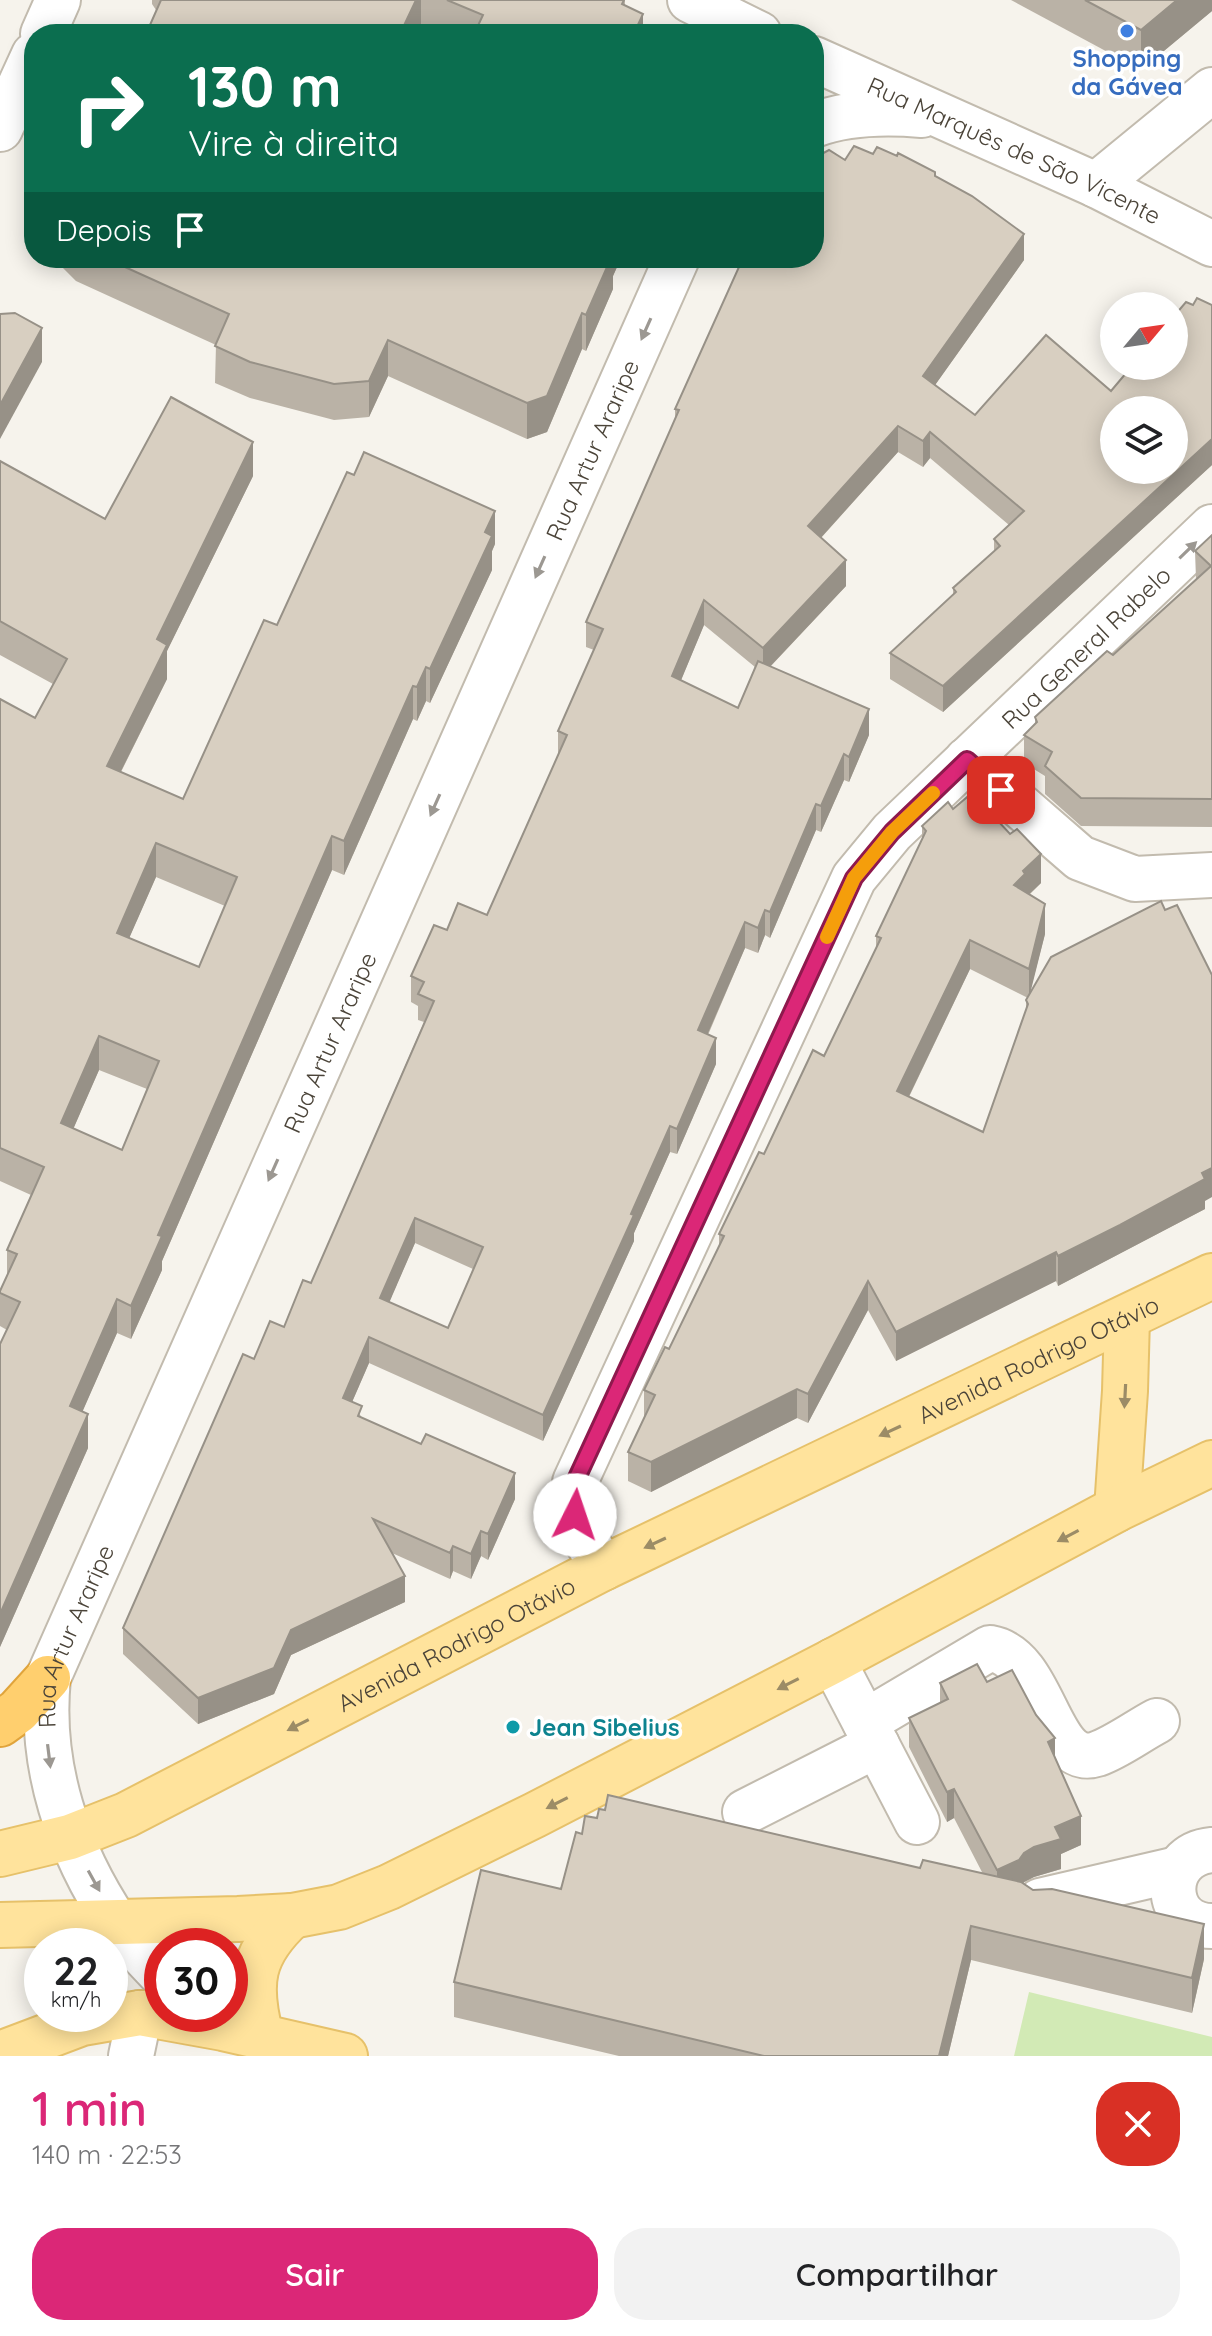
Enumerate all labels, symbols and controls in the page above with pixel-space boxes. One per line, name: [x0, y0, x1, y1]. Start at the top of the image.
marker: Shopping da Gávea: [1118, 22, 1136, 40]
place label: Shopping da Gávea: [1071, 43, 1183, 101]
text: 130 m: [188, 51, 342, 121]
icon: right: [56, 56, 160, 160]
street label: Rua Marquês de São Vicente: [863, 70, 1166, 231]
text: Vire à direita: [188, 120, 399, 165]
icon: arrive: [168, 208, 212, 252]
text: Depois: [56, 211, 152, 249]
north arrow: [1100, 292, 1188, 380]
map controls: [1100, 292, 1188, 484]
one-way arrow: [639, 318, 653, 341]
street label: Rua Artur Araripe: [539, 355, 645, 545]
button: layers: [1100, 396, 1188, 484]
one-way arrow: [1178, 541, 1197, 559]
one-way arrow: [534, 555, 547, 579]
street label: Rua General Rabelo: [995, 560, 1177, 735]
pin: [967, 756, 1035, 824]
icon: arrive: [979, 768, 1023, 812]
one-way arrow: [428, 793, 442, 816]
street label: Rua Artur Araripe: [276, 947, 383, 1137]
one-way arrow: [266, 1159, 280, 1182]
street label: Avenida Rodrigo Otávio: [913, 1289, 1164, 1430]
one-way arrow: [1118, 1384, 1131, 1409]
one-way arrow: [878, 1424, 901, 1438]
position arrow: [533, 1473, 617, 1557]
one-way arrow: [1056, 1529, 1079, 1543]
one-way arrow: [643, 1536, 666, 1550]
street label: Rua Artur Araripe: [31, 1540, 120, 1728]
street label: Avenida Rodrigo Otávio: [332, 1570, 580, 1718]
one-way arrow: [777, 1677, 800, 1690]
place label: Jean Sibelius: [529, 1712, 680, 1742]
one-way arrow: [287, 1718, 310, 1731]
marker: Jean Sibelius: [504, 1718, 522, 1736]
one-way arrow: [43, 1743, 56, 1768]
one-way arrow: [546, 1796, 569, 1810]
one-way arrow: [87, 1869, 100, 1892]
speed limit sign: 30: [144, 1928, 248, 2032]
text: 22: [53, 1945, 99, 1995]
text: km/h: [51, 1987, 101, 2012]
text: 1 min: [32, 2078, 147, 2138]
button: close: [1096, 2082, 1180, 2166]
text: 140 m · 22:53: [32, 2138, 182, 2171]
button: Sair: [32, 2228, 598, 2320]
button: Compartilhar: [614, 2228, 1180, 2320]

